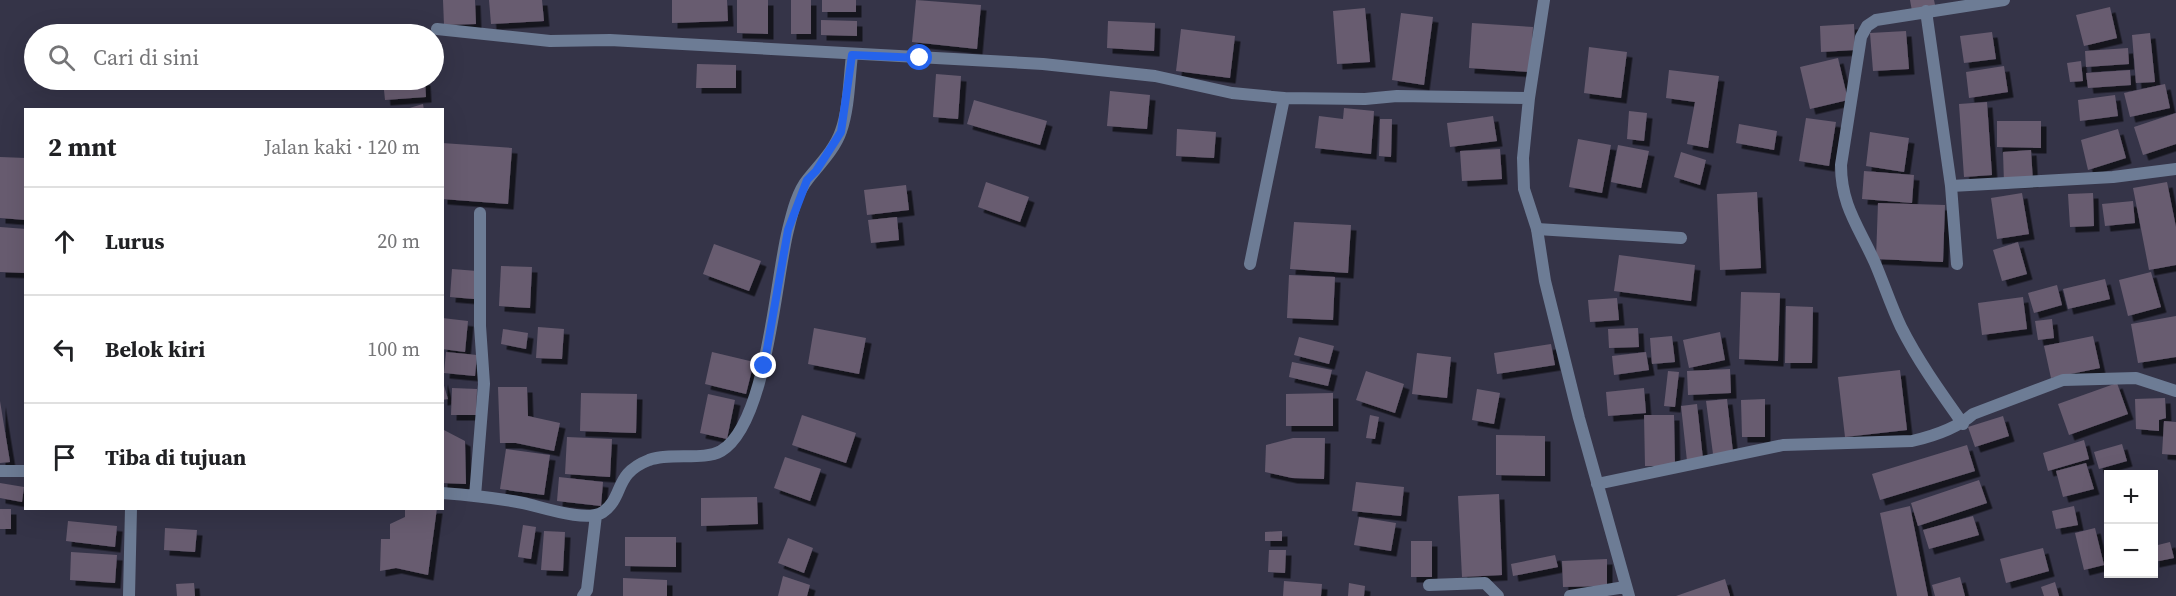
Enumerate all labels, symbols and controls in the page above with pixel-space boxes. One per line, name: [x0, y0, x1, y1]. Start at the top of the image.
search box: [24, 24, 444, 90]
icon: search: [45, 41, 78, 74]
text: Cari di sini: [93, 42, 199, 72]
route start: [906, 44, 932, 70]
text: 2 mnt: [48, 129, 116, 165]
text: Jalan kaki · 120 m: [264, 133, 420, 161]
icon: ahead: [48, 225, 81, 258]
text: Lurus: [105, 226, 164, 256]
text: 20 m: [377, 227, 420, 255]
icon: left: [48, 333, 81, 366]
text: Belok kiri: [105, 334, 205, 364]
text: 100 m: [367, 335, 420, 363]
route end: [750, 352, 776, 378]
icon: arrive: [48, 441, 81, 474]
text: Tiba di tujuan: [105, 442, 246, 472]
map controls: [2104, 470, 2158, 578]
button: +: [2104, 470, 2158, 524]
button: −: [2104, 524, 2158, 578]

